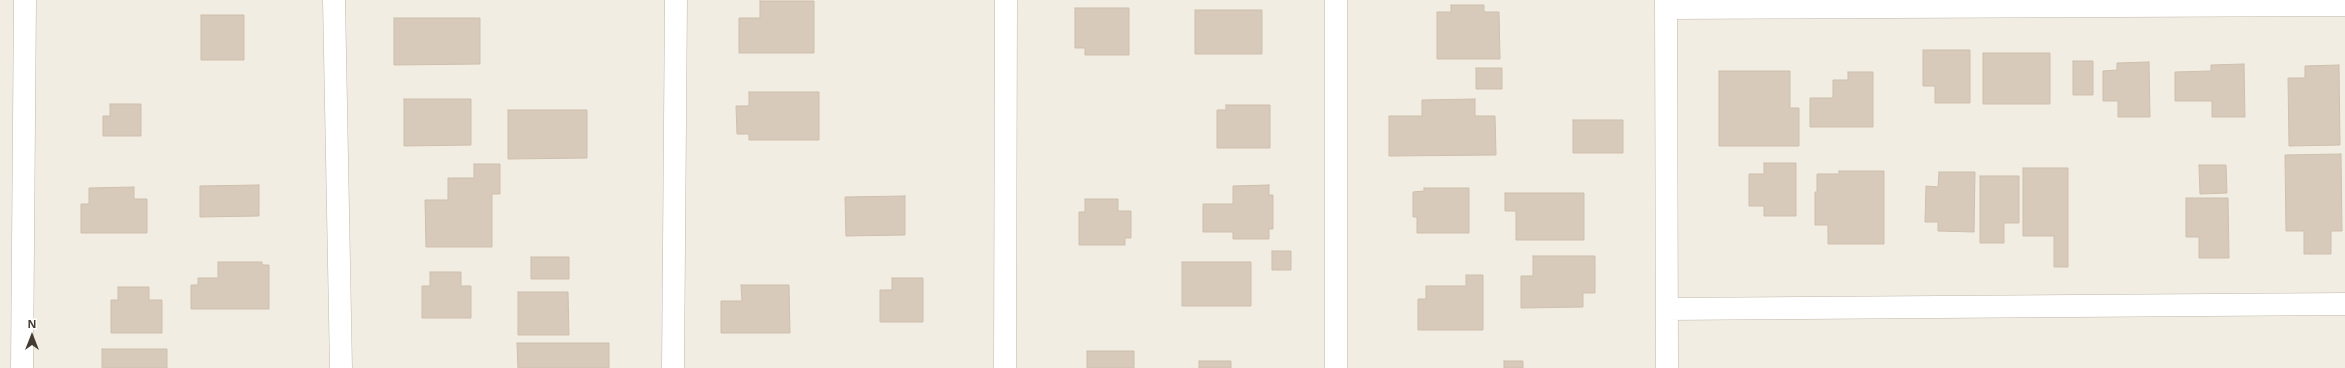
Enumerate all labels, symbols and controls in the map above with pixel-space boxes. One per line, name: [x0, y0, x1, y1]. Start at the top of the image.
north arrow: [12, 316, 52, 356]
text: N: [28, 316, 36, 331]

